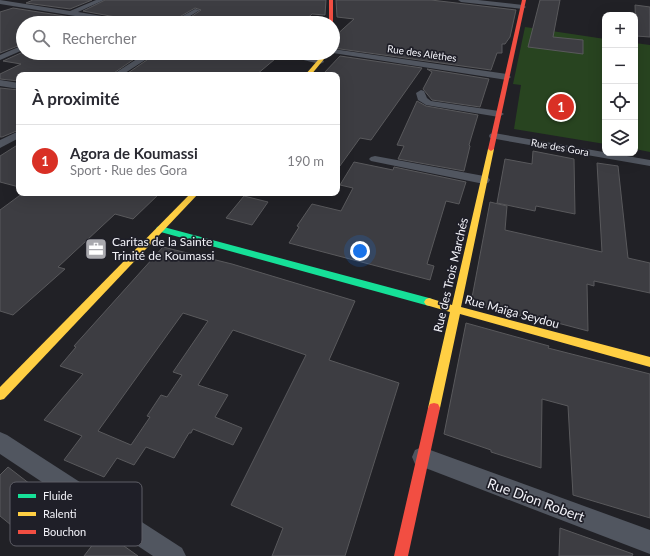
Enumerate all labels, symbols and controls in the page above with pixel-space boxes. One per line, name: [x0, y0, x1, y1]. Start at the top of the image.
map controls: [602, 12, 638, 156]
button: +: [602, 12, 638, 48]
search box: [16, 16, 340, 60]
icon: search: [30, 27, 52, 49]
text: Rechercher: [62, 29, 136, 47]
street label: Rue des Alèthes: [386, 42, 458, 64]
button: −: [602, 48, 638, 84]
button: locate: [602, 84, 638, 120]
text: À proximité: [32, 88, 120, 109]
pin: 1: [548, 92, 574, 122]
button: layers: [602, 120, 638, 156]
street label: Rue des Gora: [530, 136, 590, 158]
text: Agora de Koumassi: [70, 144, 198, 162]
text: 1: [41, 153, 49, 169]
text: 190 m: [287, 153, 324, 169]
text: Sport · Rue des Gora: [70, 162, 187, 178]
street label: Rue des Trois Marchés: [430, 216, 471, 334]
place label: Caritas de la Sainte Trinité de Koumassi: [112, 234, 215, 263]
office icon: Caritas de la Sainte Trinité de Koumassi: [83, 236, 109, 262]
your location: [350, 241, 370, 261]
street label: Rue Maïga Seydou: [463, 292, 561, 331]
street label: Rue Dion Robert: [485, 474, 587, 525]
legend: [10, 482, 142, 546]
text: Fluide: [43, 489, 73, 502]
text: Ralenti: [43, 507, 77, 520]
text: Bouchon: [43, 525, 86, 538]

